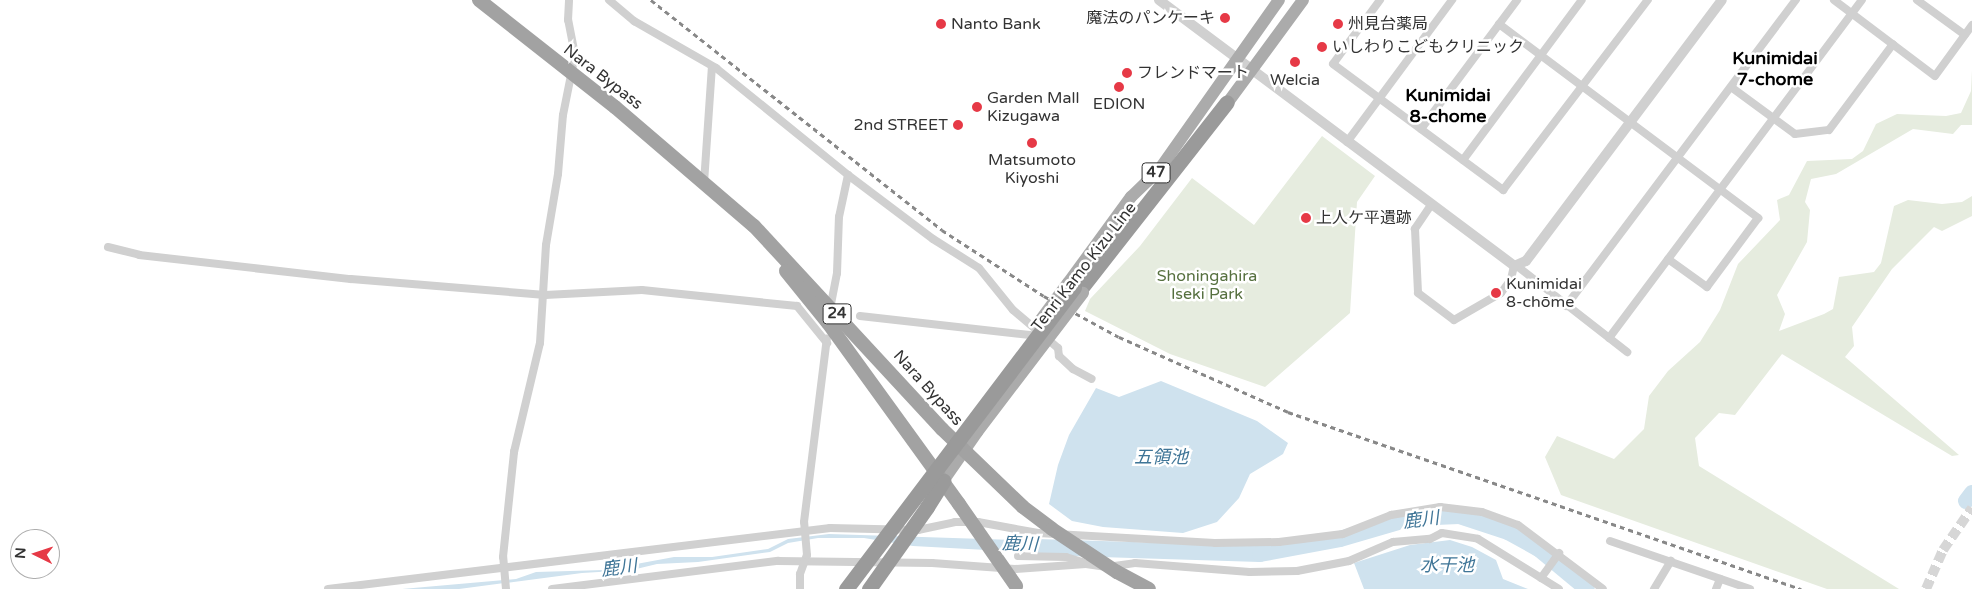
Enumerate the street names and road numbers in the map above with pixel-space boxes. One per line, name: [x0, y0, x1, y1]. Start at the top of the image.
street label: Nara Bypass: [560, 40, 646, 114]
road number: 47: [1141, 160, 1171, 186]
street label: Tenri Kamo Kizu Line: [1028, 199, 1140, 335]
road number: 24: [822, 302, 852, 326]
street label: Nara Bypass: [889, 346, 967, 430]

